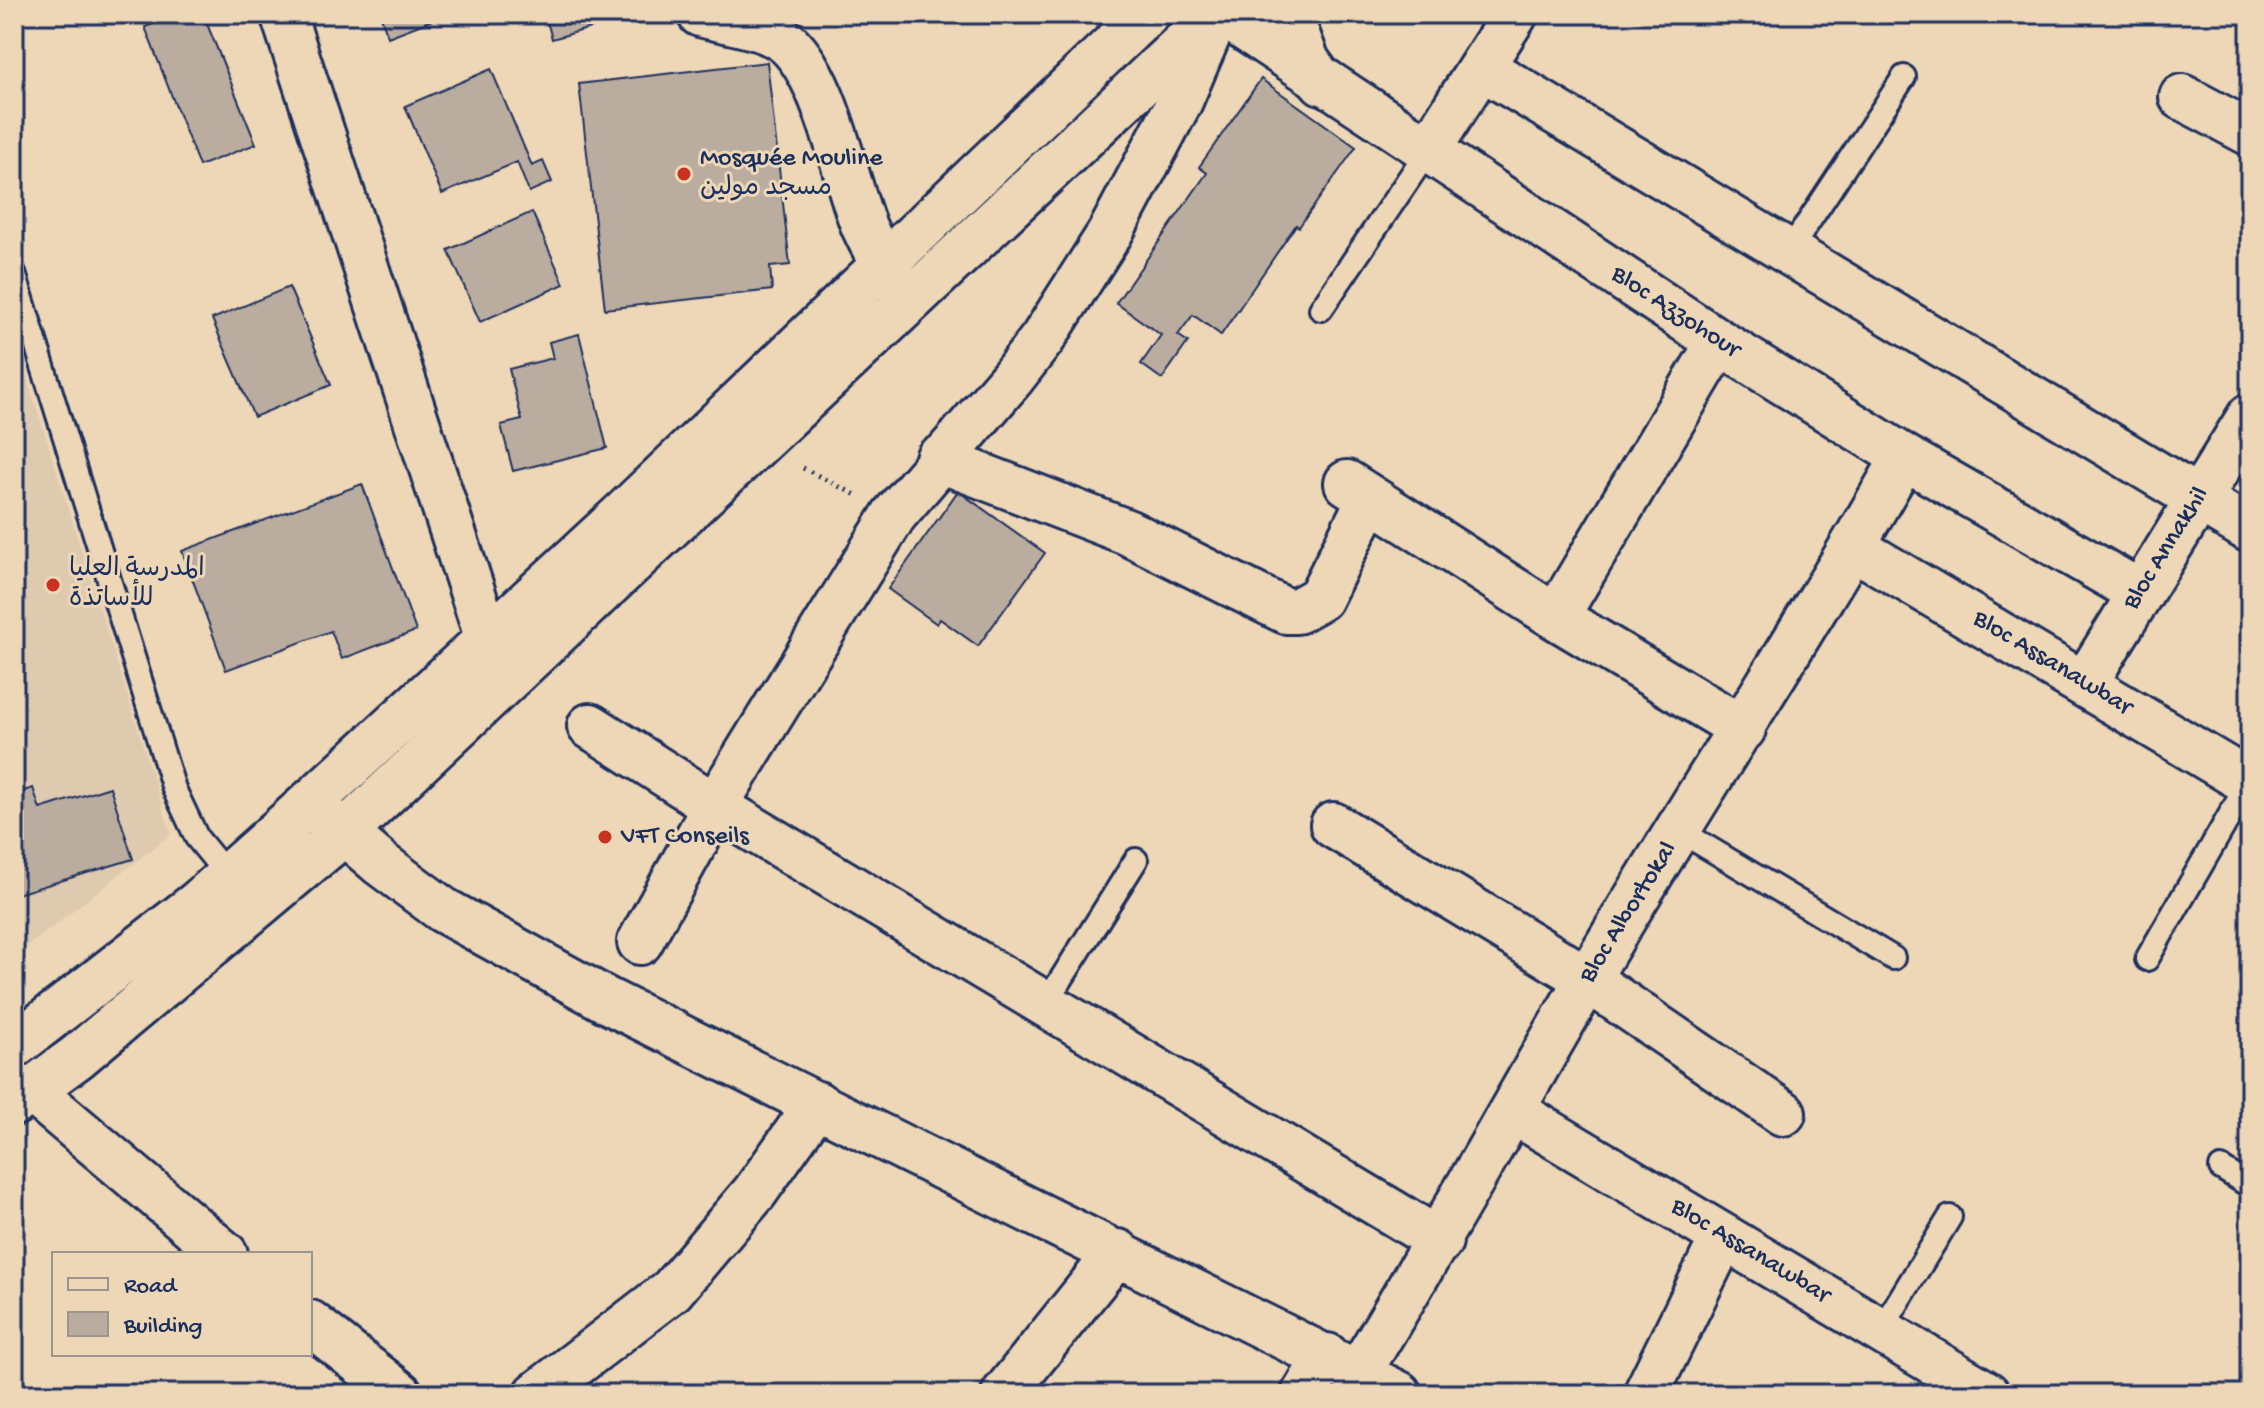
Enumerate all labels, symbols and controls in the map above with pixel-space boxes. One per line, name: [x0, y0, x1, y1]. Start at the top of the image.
place label: Mosquée Mouline مسجد مولين: [700, 144, 883, 205]
marker: Mosquée Mouline مسجد مولين: [675, 165, 693, 183]
street label: Bloc Azzohour: [1604, 259, 1748, 368]
street label: Bloc Annakhil: [2117, 482, 2217, 617]
place label: المدرسة العليا للأساتذة: [69, 555, 205, 616]
marker: المدرسة العليا للأساتذة: [44, 576, 62, 594]
street label: Bloc Assanawbar: [1966, 604, 2140, 725]
place label: VFT Conseils: [620, 822, 750, 853]
marker: VFT Conseils: [596, 828, 614, 846]
street label: Bloc Albortokal: [1573, 837, 1685, 990]
street label: Bloc Assanawbar: [1664, 1192, 1838, 1313]
legend: [52, 1252, 312, 1356]
text: Road: [124, 1273, 178, 1302]
text: Building: [123, 1313, 202, 1342]

